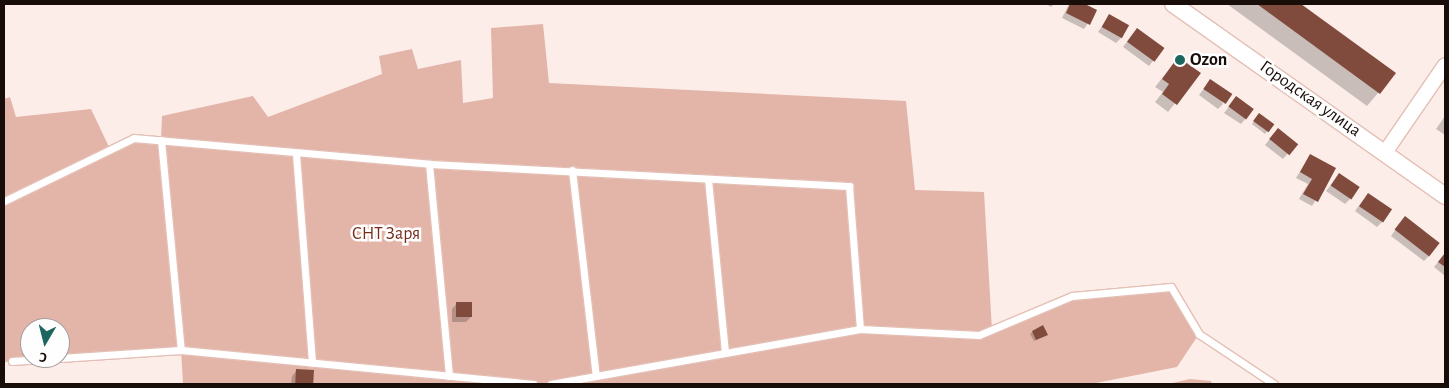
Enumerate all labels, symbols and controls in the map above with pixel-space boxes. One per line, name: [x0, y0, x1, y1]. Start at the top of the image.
place label: Ozon: [1190, 49, 1227, 71]
marker: Ozon: [1174, 54, 1186, 66]
street label: Городская улица: [1255, 56, 1365, 142]
park label: СНТ Заря: [352, 223, 420, 245]
north arrow: [20, 318, 70, 368]
text: С: [38, 349, 48, 364]

